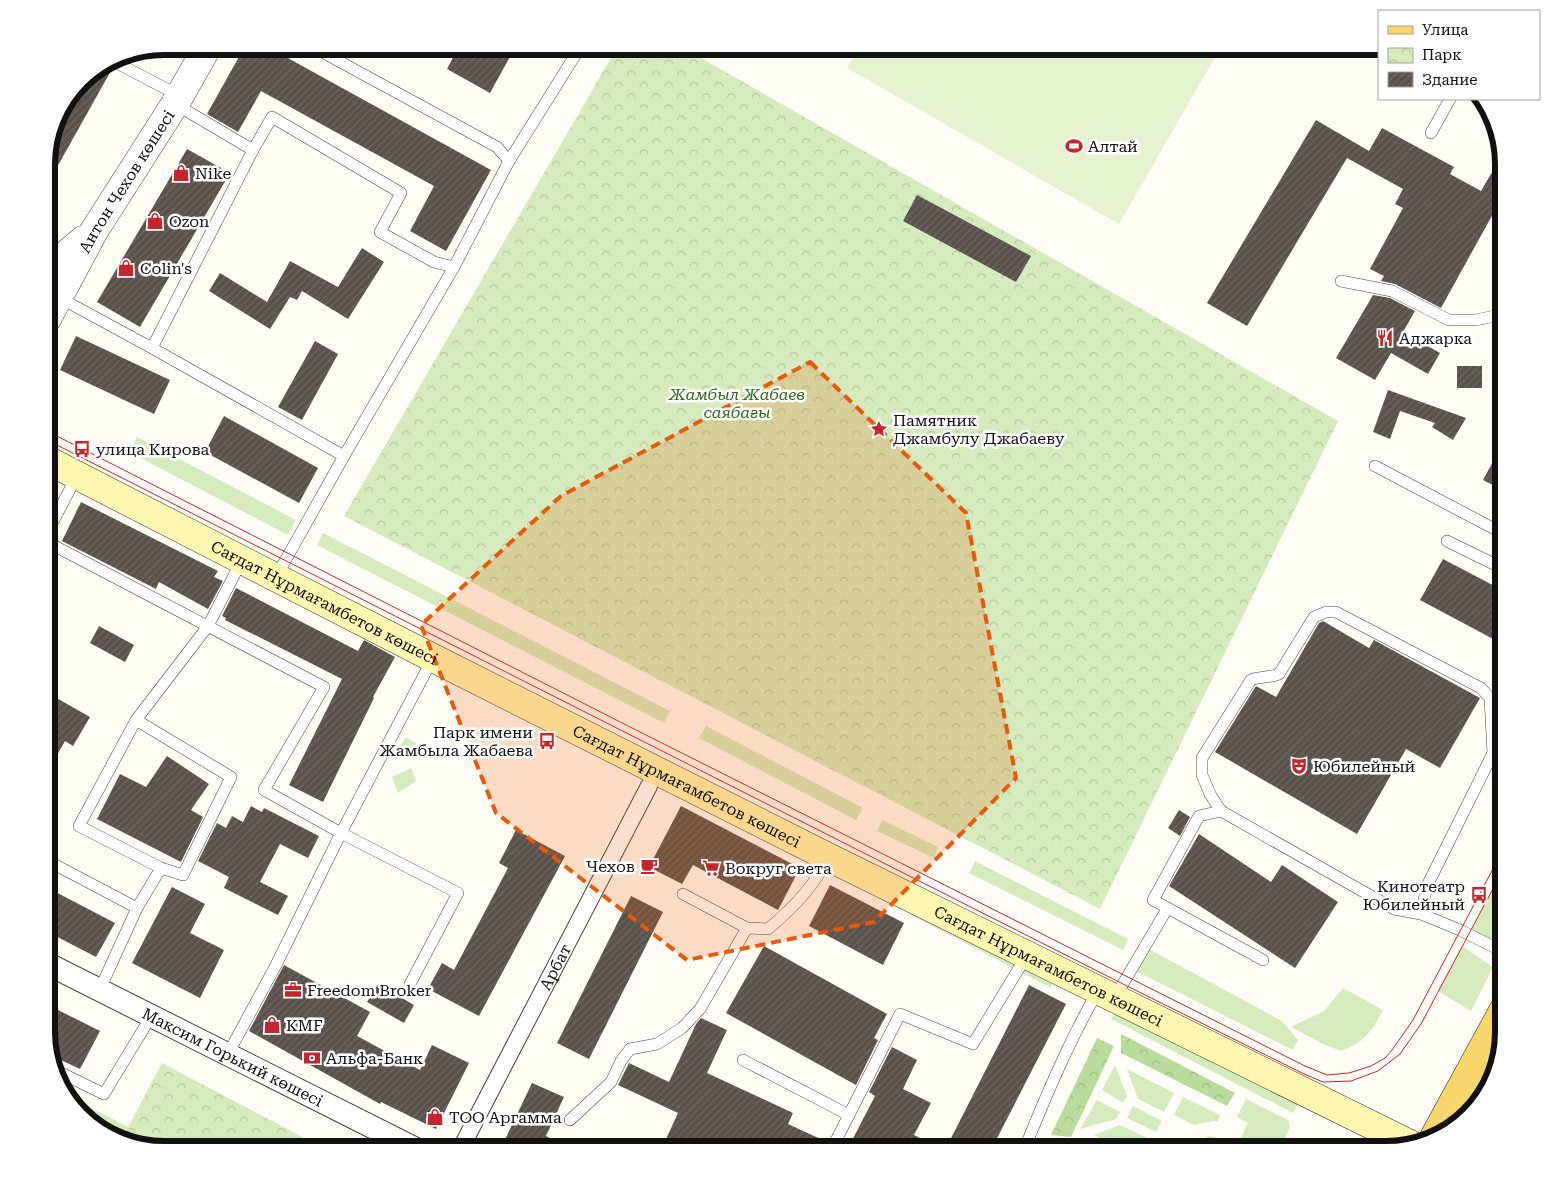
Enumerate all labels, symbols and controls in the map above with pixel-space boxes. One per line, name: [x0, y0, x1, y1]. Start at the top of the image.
legend: [1378, 10, 1540, 100]
text: Улица: [1422, 21, 1468, 39]
text: Парк: [1422, 46, 1462, 64]
text: Здание: [1422, 71, 1478, 89]
street label: Антон Чехов көшесі: [75, 106, 178, 256]
sports icon: Алтай: [1064, 136, 1084, 156]
place label: Алтай: [1088, 137, 1138, 156]
shop icon: Nike: [171, 163, 191, 183]
place label: Nike: [195, 164, 232, 183]
shop icon: Ozon: [145, 211, 165, 231]
place label: Ozon: [169, 212, 209, 231]
shop icon: Colin's: [116, 258, 136, 278]
place label: Colin's: [140, 259, 192, 278]
restaurant icon: Аджарка: [1375, 328, 1395, 348]
place label: Аджарка: [1399, 329, 1472, 348]
park label: Жамбыл Жабаев саябағы: [668, 385, 805, 422]
place label: Памятник Джамбулу Джабаеву: [893, 411, 1065, 448]
place icon: Памятник Джамбулу Джабаеву: [869, 419, 889, 439]
bus stop icon: улица Кирова: [72, 439, 92, 459]
place label: улица Кирова: [96, 440, 210, 459]
street label: Сағдат Нұрмағамбетов көшесі: [208, 536, 441, 668]
street label: Сағдат Нұрмағамбетов көшесі: [570, 721, 804, 851]
place label: Парк имени Жамбыла Жабаева: [379, 723, 533, 760]
bus stop icon: Парк имени Жамбыла Жабаева: [537, 731, 557, 751]
theatre icon: Юбилейный: [1289, 756, 1309, 776]
place label: Юбилейный: [1313, 757, 1416, 776]
cafe icon: Чехов: [639, 856, 659, 876]
place label: Чехов: [586, 857, 635, 876]
supermarket icon: Вокруг света: [701, 858, 721, 878]
place label: Вокруг света: [725, 859, 832, 878]
place label: Кинотеатр Юбилейный: [1363, 877, 1465, 914]
bus stop icon: Кинотеатр Юбилейный: [1469, 885, 1489, 905]
street label: Сағдат Нұрмағамбетов көшесі: [931, 901, 1166, 1030]
street label: Арбат: [535, 941, 575, 993]
office icon: Freedom Broker: [283, 980, 303, 1000]
place label: Freedom Broker: [307, 981, 432, 1000]
street label: Максим Горький көшесі: [139, 1003, 326, 1110]
shop icon: KMF: [262, 1015, 282, 1035]
place label: KMF: [286, 1016, 323, 1035]
bank icon: Альфа-Банк: [302, 1048, 322, 1068]
place label: Альфа-Банк: [326, 1049, 423, 1068]
shop icon: ТОО Аргамма: [425, 1107, 445, 1127]
place label: ТОО Аргамма: [449, 1108, 562, 1127]

